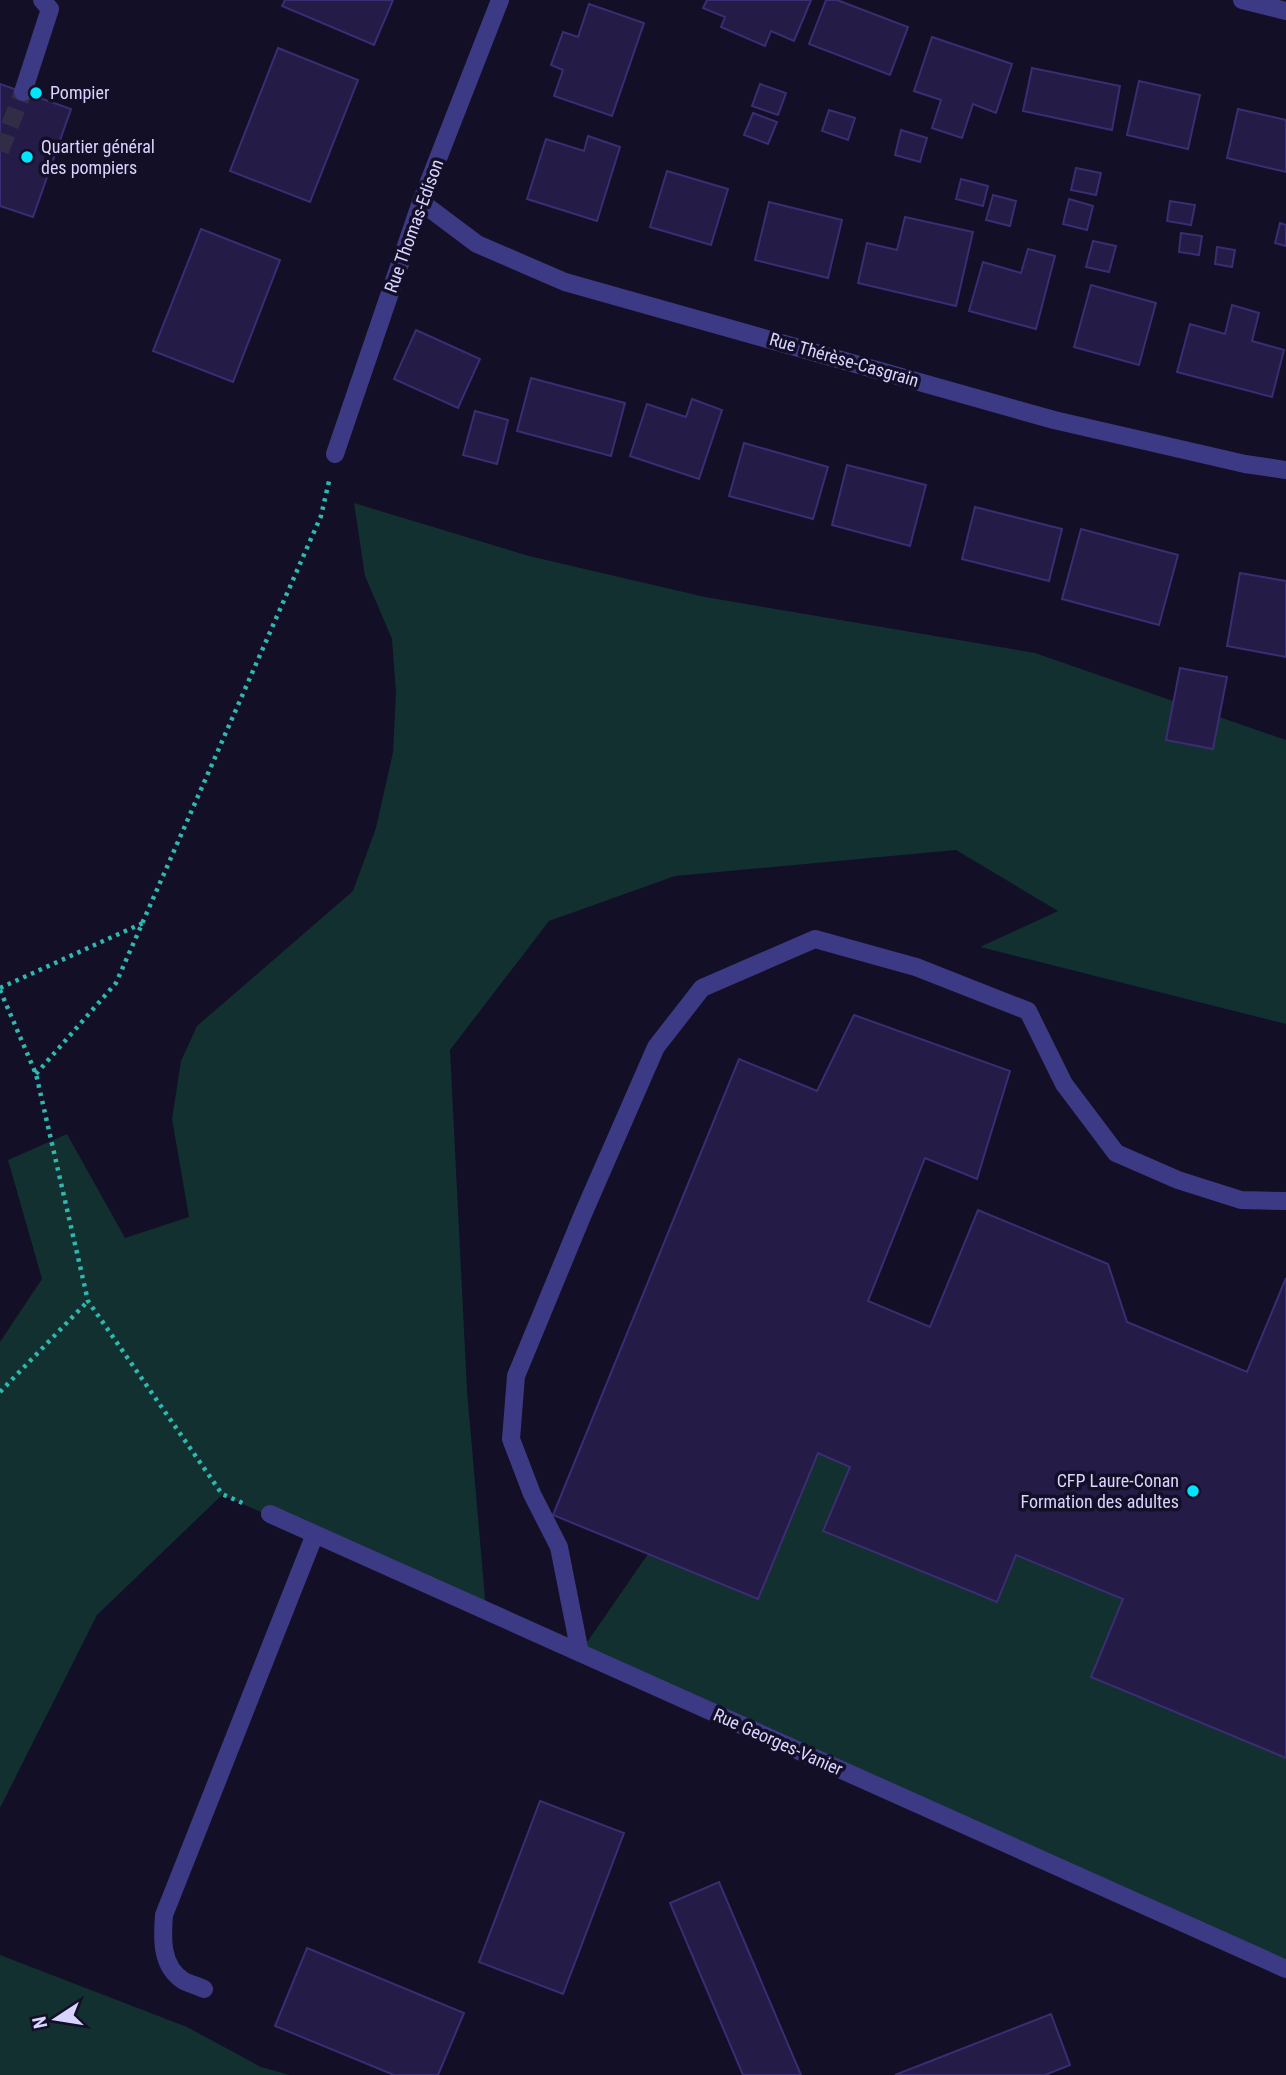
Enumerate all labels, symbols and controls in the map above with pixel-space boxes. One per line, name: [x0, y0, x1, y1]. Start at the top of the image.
place label: Pompier: [50, 82, 110, 103]
marker: Pompier: [28, 85, 44, 101]
place label: Quartier général des pompiers: [41, 136, 155, 178]
marker: Quartier général des pompiers: [19, 149, 35, 165]
street label: Rue Thomas-Edison: [380, 156, 447, 295]
street label: Rue Thérèse-Casgrain: [767, 328, 921, 391]
place label: CFP Laure-Conan Formation des adultes: [1020, 1470, 1179, 1512]
marker: CFP Laure-Conan Formation des adultes: [1185, 1483, 1201, 1499]
street label: Rue Georges-Vanier: [710, 1704, 847, 1780]
north arrow: [21, 1984, 91, 2054]
text: N: [27, 2014, 52, 2031]

